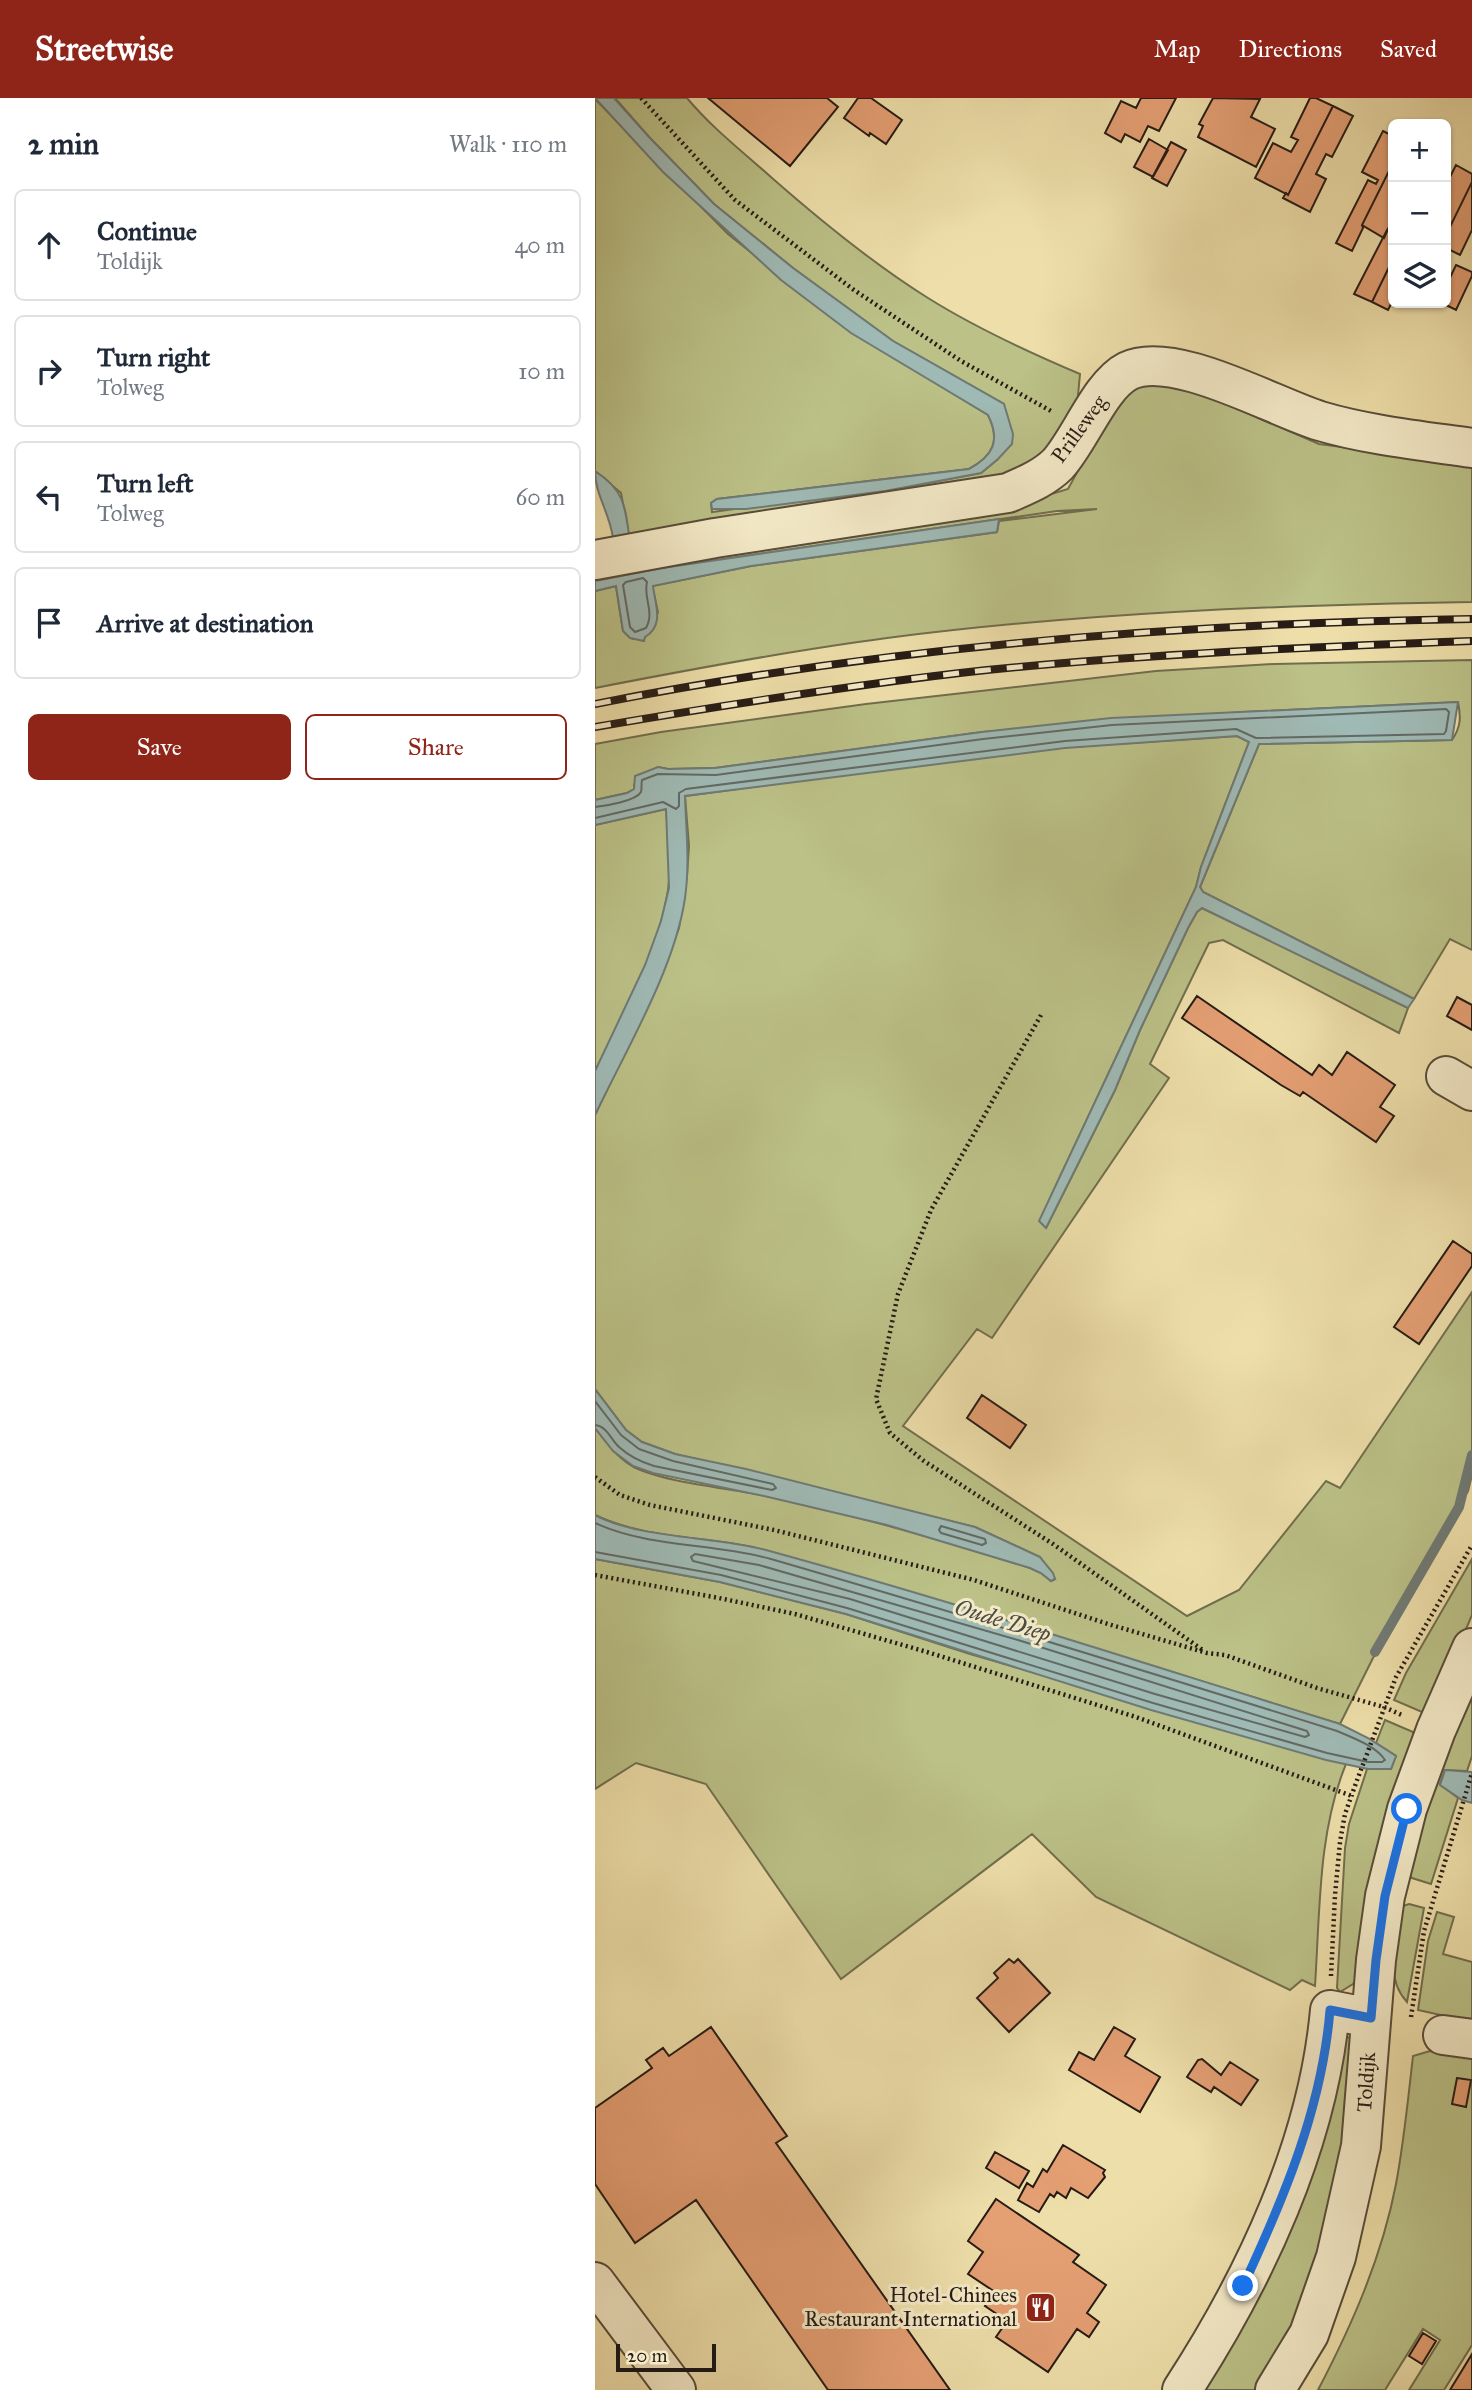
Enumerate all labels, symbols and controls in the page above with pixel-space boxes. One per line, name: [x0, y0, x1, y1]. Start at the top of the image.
text: Streetwise: [35, 29, 173, 69]
text: Map: [1154, 34, 1201, 64]
text: Directions: [1239, 34, 1342, 64]
text: Saved: [1380, 34, 1437, 64]
map controls: [1388, 119, 1451, 308]
button: +: [1388, 119, 1451, 182]
text: 2 min: [28, 126, 99, 162]
text: Walk · 110 m: [449, 130, 567, 158]
button: −: [1388, 182, 1451, 245]
text: Continue: [97, 215, 197, 247]
icon: ahead: [30, 226, 68, 264]
text: 40 m: [515, 231, 565, 259]
button: layers: [1388, 245, 1451, 308]
text: Toldijk: [97, 247, 163, 275]
text: Turn right: [97, 341, 210, 373]
icon: right: [30, 352, 68, 390]
text: 10 m: [518, 357, 565, 385]
text: Tolweg: [97, 373, 164, 401]
street label: Prilleweg: [1046, 390, 1112, 468]
text: Turn left: [97, 467, 193, 499]
icon: left: [30, 478, 68, 516]
text: 60 m: [516, 483, 565, 511]
text: Tolweg: [97, 499, 164, 527]
icon: arrive: [30, 604, 68, 642]
text: Arrive at destination: [97, 607, 314, 639]
button: Save: [28, 714, 291, 780]
button: Share: [305, 714, 567, 780]
water label: Oude Diep: [951, 1592, 1054, 1649]
route start: [1391, 1793, 1422, 1824]
street label: Toldijk: [1351, 2051, 1381, 2113]
route end: [1227, 2270, 1258, 2301]
place label: Hotel-Chinees Restaurant International: [804, 2282, 1017, 2332]
restaurant icon: Hotel-Chinees Restaurant International: [1023, 2290, 1057, 2324]
scale bar: [616, 2341, 716, 2373]
text: 20 m: [627, 2344, 668, 2367]

